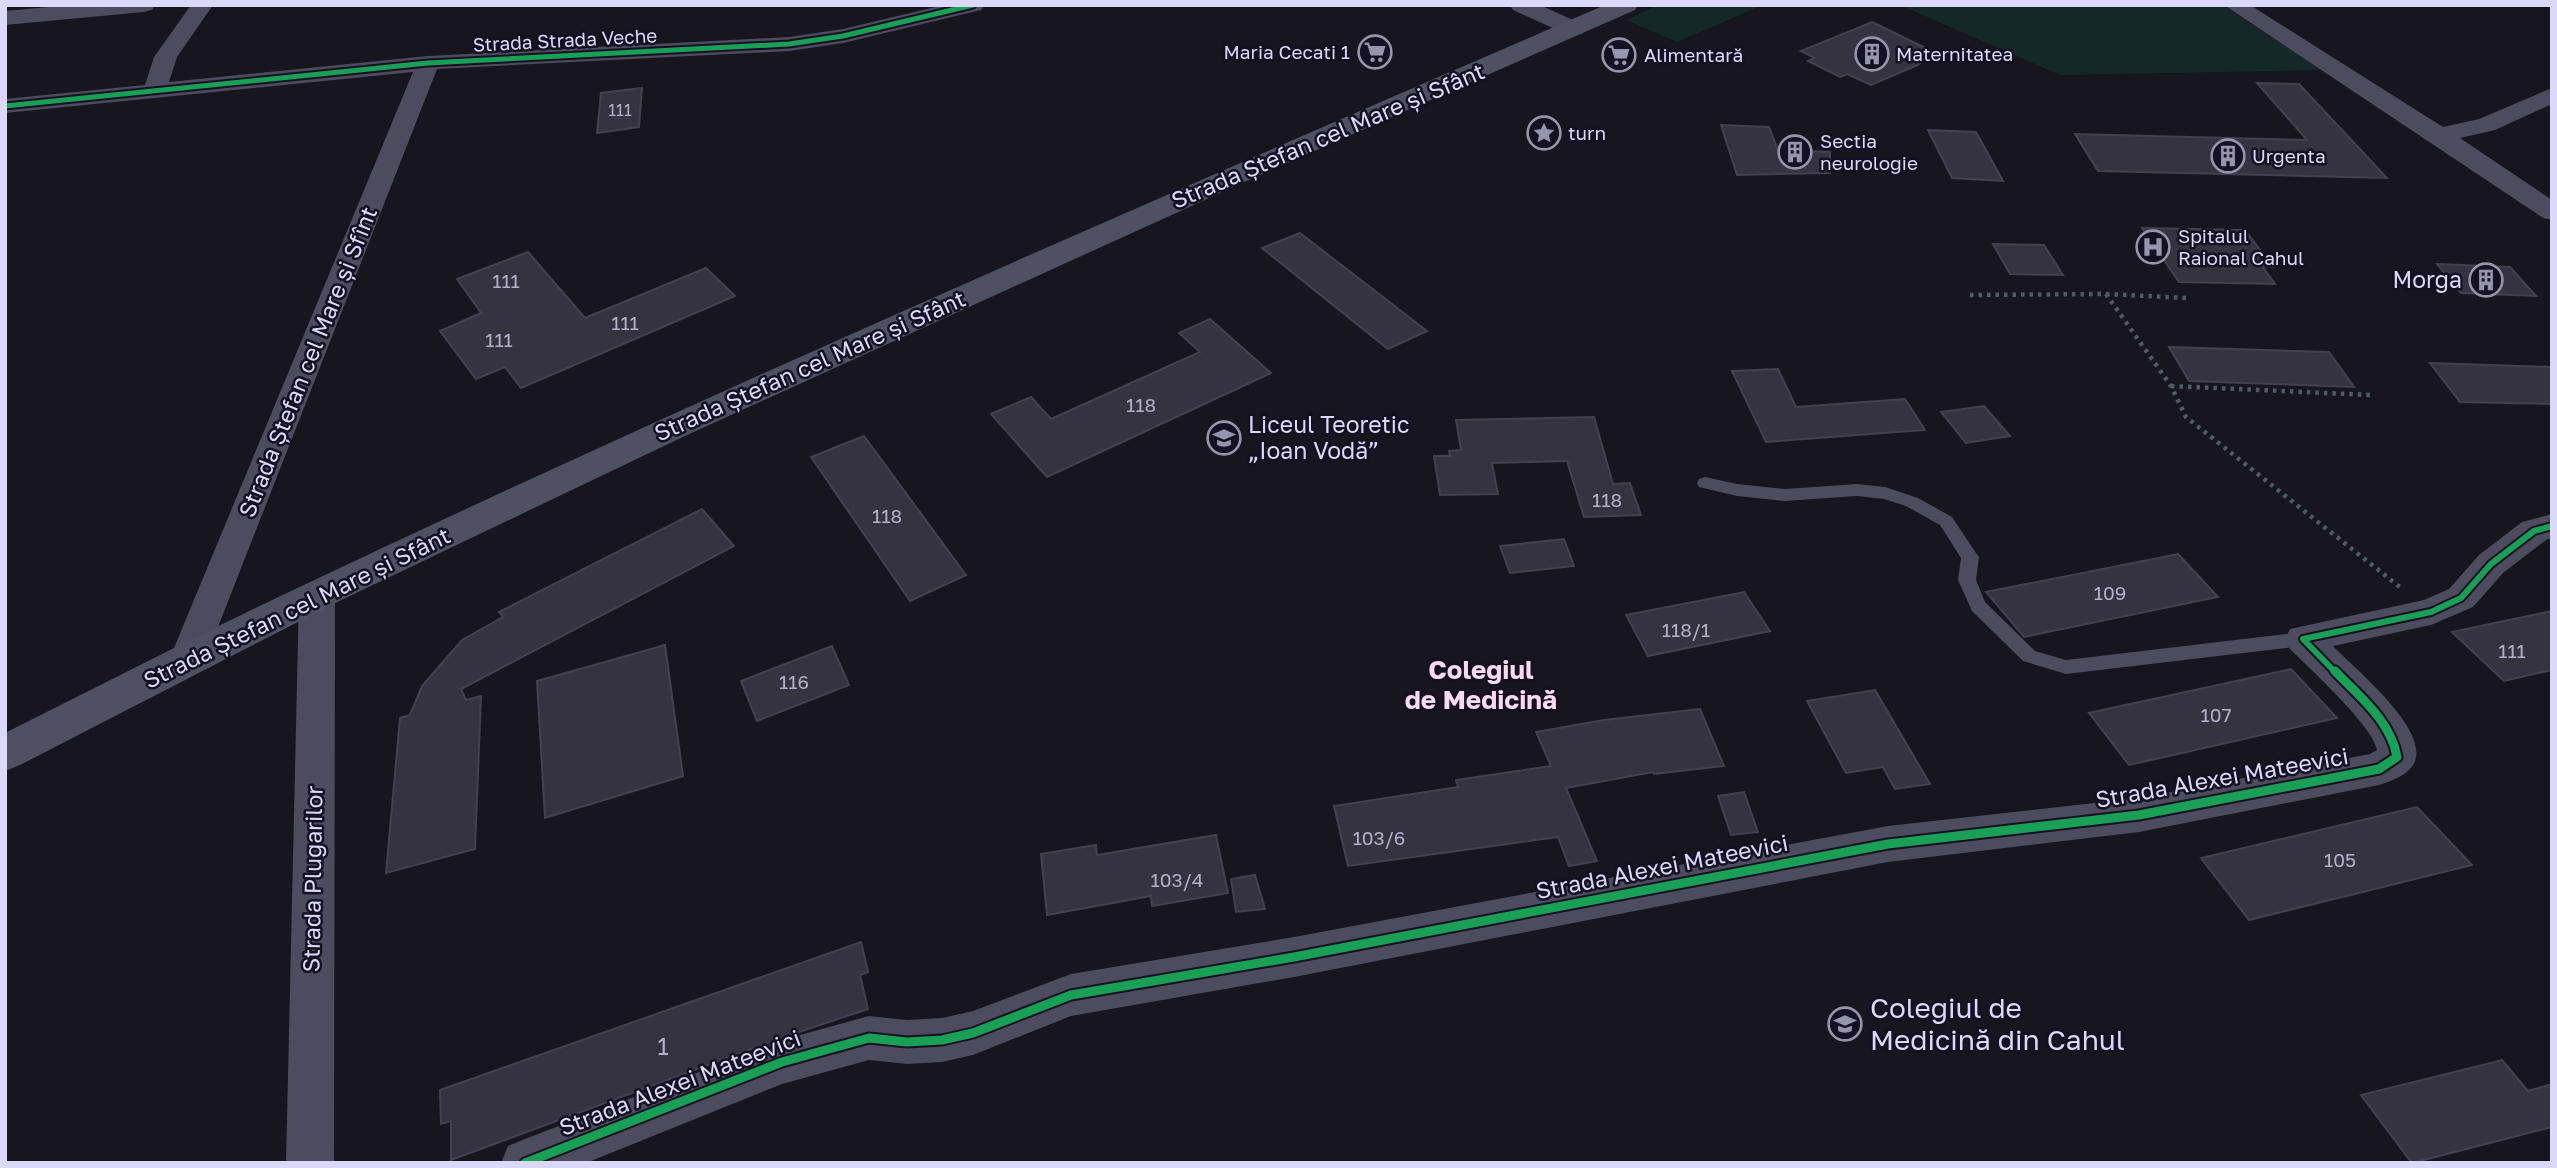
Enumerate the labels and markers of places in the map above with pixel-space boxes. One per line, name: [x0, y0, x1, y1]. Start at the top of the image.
supermarket icon: Maria Cecati 1: [1356, 33, 1394, 71]
building icon: Maternitatea: [1853, 35, 1891, 73]
supermarket icon: Alimentară: [1600, 36, 1638, 74]
place label: Maria Cecati 1: [1223, 40, 1350, 63]
place label: Maternitatea: [1896, 42, 2013, 65]
place label: Alimentară: [1644, 43, 1743, 66]
place icon: turn: [1525, 114, 1563, 152]
place label: turn: [1568, 121, 1606, 144]
place label: Sectia neurologie: [1820, 129, 1918, 174]
building icon: Sectia neurologie: [1776, 133, 1814, 171]
building icon: Urgenta: [2209, 137, 2247, 175]
place label: Urgenta: [2252, 144, 2326, 167]
place label: Spitalul Raional Cahul: [2178, 224, 2304, 269]
hospital icon: Spitalul Raional Cahul: [2134, 228, 2172, 266]
building icon: Morga: [2467, 261, 2505, 299]
place label: Morga: [2393, 265, 2462, 293]
place label: Liceul Teoretic „Ioan Vodă”: [1248, 410, 1409, 464]
school or university icon: Liceul Teoretic „Ioan Vodă”: [1205, 419, 1243, 457]
place label: Colegiul de Medicină din Cahul: [1870, 991, 2125, 1056]
school or university icon: Colegiul de Medicină din Cahul: [1826, 1005, 1864, 1043]

